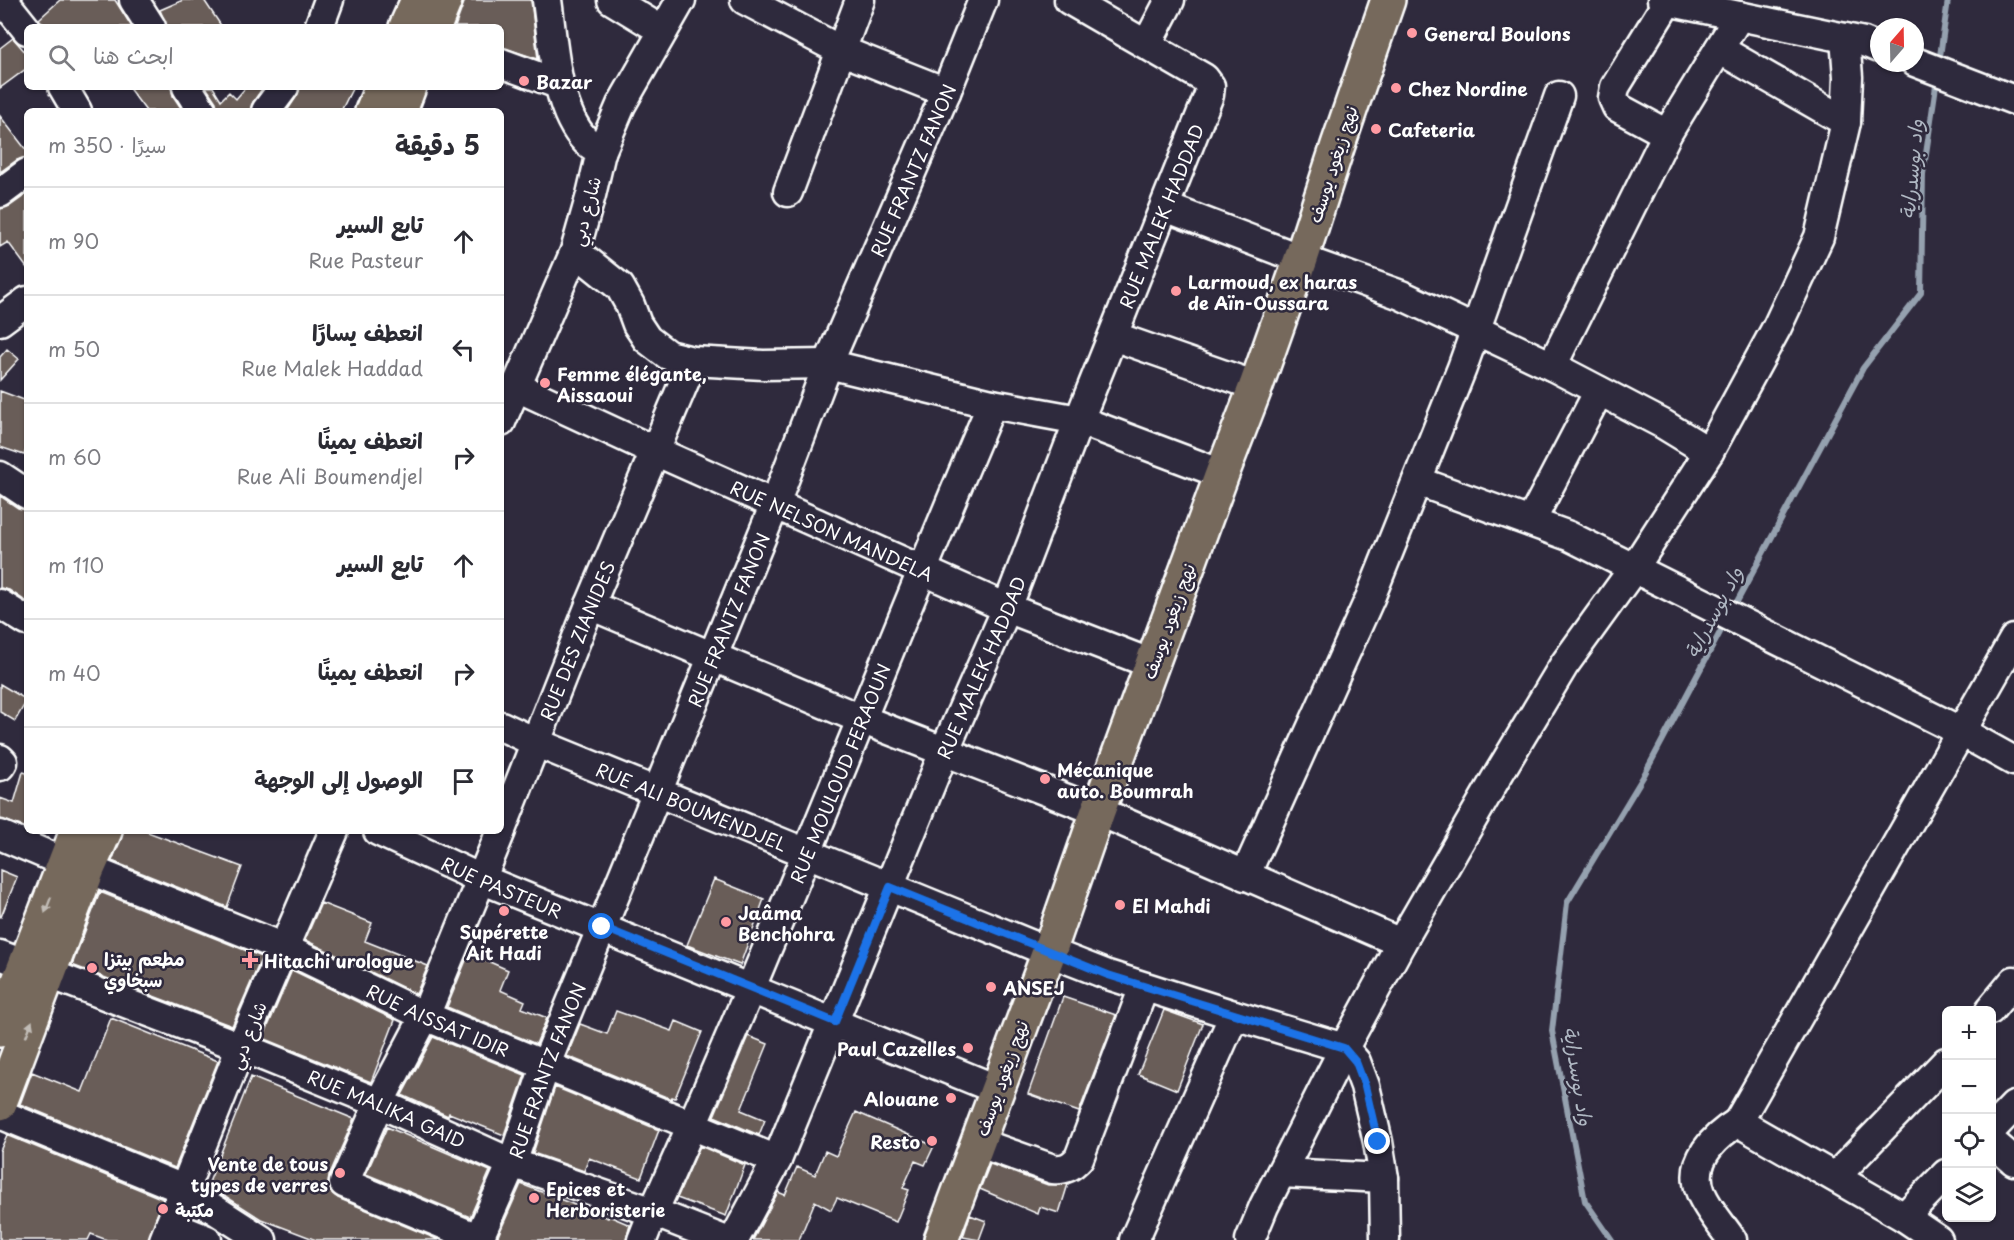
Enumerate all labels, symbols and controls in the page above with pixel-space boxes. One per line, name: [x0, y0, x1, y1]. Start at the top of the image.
north arrow: [1870, 18, 1924, 72]
place label: General Boulons: [1424, 20, 1571, 47]
search box: [24, 24, 504, 90]
marker: General Boulons: [1405, 26, 1419, 40]
text: ابحث هنا: [93, 38, 174, 71]
icon: search: [45, 41, 78, 74]
place label: Bazar: [536, 68, 593, 95]
marker: Bazar: [517, 74, 531, 88]
place label: Chez Nordine: [1408, 75, 1528, 102]
street label: RUE FRANTZ FANON: [863, 80, 962, 261]
marker: Chez Nordine: [1389, 81, 1403, 95]
street label: نهج زيغود يوسف: [1300, 102, 1364, 226]
place label: Cafeteria: [1388, 116, 1475, 143]
water label: واد بوسدراية: [1892, 117, 1930, 220]
street label: RUE MALEK HADDAD: [1112, 120, 1210, 312]
marker: Cafeteria: [1369, 122, 1383, 136]
text: 5 دقيقة: [395, 125, 480, 164]
text: سيرًا · 350 m: [48, 130, 166, 160]
street label: شارع دبي: [563, 173, 611, 250]
text: تابع السير: [338, 207, 423, 240]
icon: ahead: [447, 225, 480, 258]
text: 90 m: [48, 226, 99, 256]
text: Rue Pasteur: [308, 245, 423, 275]
place label: Larmoud, ex haras de Aïn-Oussara: [1188, 268, 1358, 316]
marker: Larmoud, ex haras de Aïn-Oussara: [1169, 284, 1183, 298]
text: انعطف يسارًا: [312, 315, 423, 348]
icon: left: [447, 333, 480, 366]
text: 50 m: [48, 334, 100, 364]
text: Rue Malek Haddad: [241, 353, 423, 383]
place label: Femme élégante, Aissaoui: [556, 360, 707, 408]
marker: Femme élégante, Aissaoui: [538, 376, 552, 390]
text: انعطف يمينًا: [318, 423, 423, 456]
icon: right: [447, 441, 480, 474]
text: 60 m: [48, 442, 101, 472]
text: Rue Ali Boumendjel: [237, 461, 423, 491]
street label: RUE NELSON MANDELA: [726, 473, 938, 587]
street label: RUE FRANTZ FANON: [680, 528, 775, 711]
text: تابع السير: [338, 546, 423, 579]
icon: ahead: [447, 549, 480, 582]
text: 110 m: [48, 550, 104, 580]
street label: RUE DES ZIANIDES: [532, 556, 621, 724]
street label: نهج زيغود يوسف: [1134, 559, 1202, 683]
water label: واد بوسدراية: [1676, 560, 1750, 663]
street label: RUE MALEK HADDAD: [929, 572, 1032, 763]
text: انعطف يمينًا: [318, 654, 423, 687]
icon: right: [447, 657, 480, 690]
text: 40 m: [48, 658, 101, 688]
street label: RUE MOULOUD FERAOUN: [782, 659, 896, 887]
street label: RUE ALI BOUMENDJEL: [592, 755, 791, 857]
place label: Mécanique auto. Boumrah: [1057, 756, 1194, 804]
text: الوصول إلى الوجهة: [254, 762, 423, 795]
icon: arrive: [447, 765, 480, 798]
marker: Mécanique auto. Boumrah: [1038, 772, 1052, 786]
street label: RUE PASTEUR: [437, 849, 566, 924]
place label: El Mahdi: [1132, 892, 1211, 919]
one-way arrow: [42, 896, 52, 914]
marker: El Mahdi: [1113, 898, 1127, 912]
place label: Jaâma Benchohra: [738, 899, 836, 947]
marker: Supérette Ait Hadi: [497, 904, 511, 918]
route start: [588, 913, 614, 939]
marker: Jaâma Benchohra: [719, 915, 733, 929]
place label: Supérette Ait Hadi: [460, 918, 549, 966]
place label: مطعم بيتزا سبخاوي: [104, 945, 185, 995]
place label: Hitachi urologue: [264, 947, 414, 974]
marker: Hitachi urologue: [241, 951, 259, 969]
marker: مطعم بيتزا سبخاوي: [85, 961, 99, 975]
place label: ANSEJ: [1002, 974, 1065, 1001]
street label: RUE AISSAT IDIR: [362, 976, 514, 1063]
street label: RUE FRANTZ FANON: [501, 978, 592, 1162]
marker: ANSEJ: [984, 980, 998, 994]
street label: شارع دبي: [221, 997, 277, 1075]
map controls: [1942, 1006, 1996, 1222]
button: +: [1942, 1006, 1996, 1060]
street label: نهج زيغود يوسف: [967, 1016, 1035, 1140]
one-way arrow: [24, 1020, 34, 1038]
water label: واد بوسدراية: [1556, 1024, 1602, 1128]
place label: Paul Cazelles: [837, 1035, 956, 1062]
marker: Paul Cazelles: [961, 1041, 975, 1055]
button: −: [1942, 1060, 1996, 1114]
street label: RUE MALIKA GAID: [304, 1062, 470, 1154]
place label: Alouane: [864, 1085, 939, 1112]
marker: Alouane: [944, 1091, 958, 1105]
button: locate: [1942, 1114, 1996, 1168]
place label: Resto: [870, 1128, 920, 1155]
route end: [1364, 1128, 1390, 1154]
marker: Resto: [925, 1134, 939, 1148]
place label: Vente de tous types de verres: [191, 1150, 328, 1198]
marker: Vente de tous types de verres: [333, 1166, 347, 1180]
button: layers: [1942, 1168, 1996, 1222]
place label: Epices et Herboristerie: [546, 1175, 665, 1223]
marker: Epices et Herboristerie: [527, 1191, 541, 1205]
place label: مكتبة: [175, 1196, 214, 1223]
marker: مكتبة: [156, 1202, 170, 1216]

